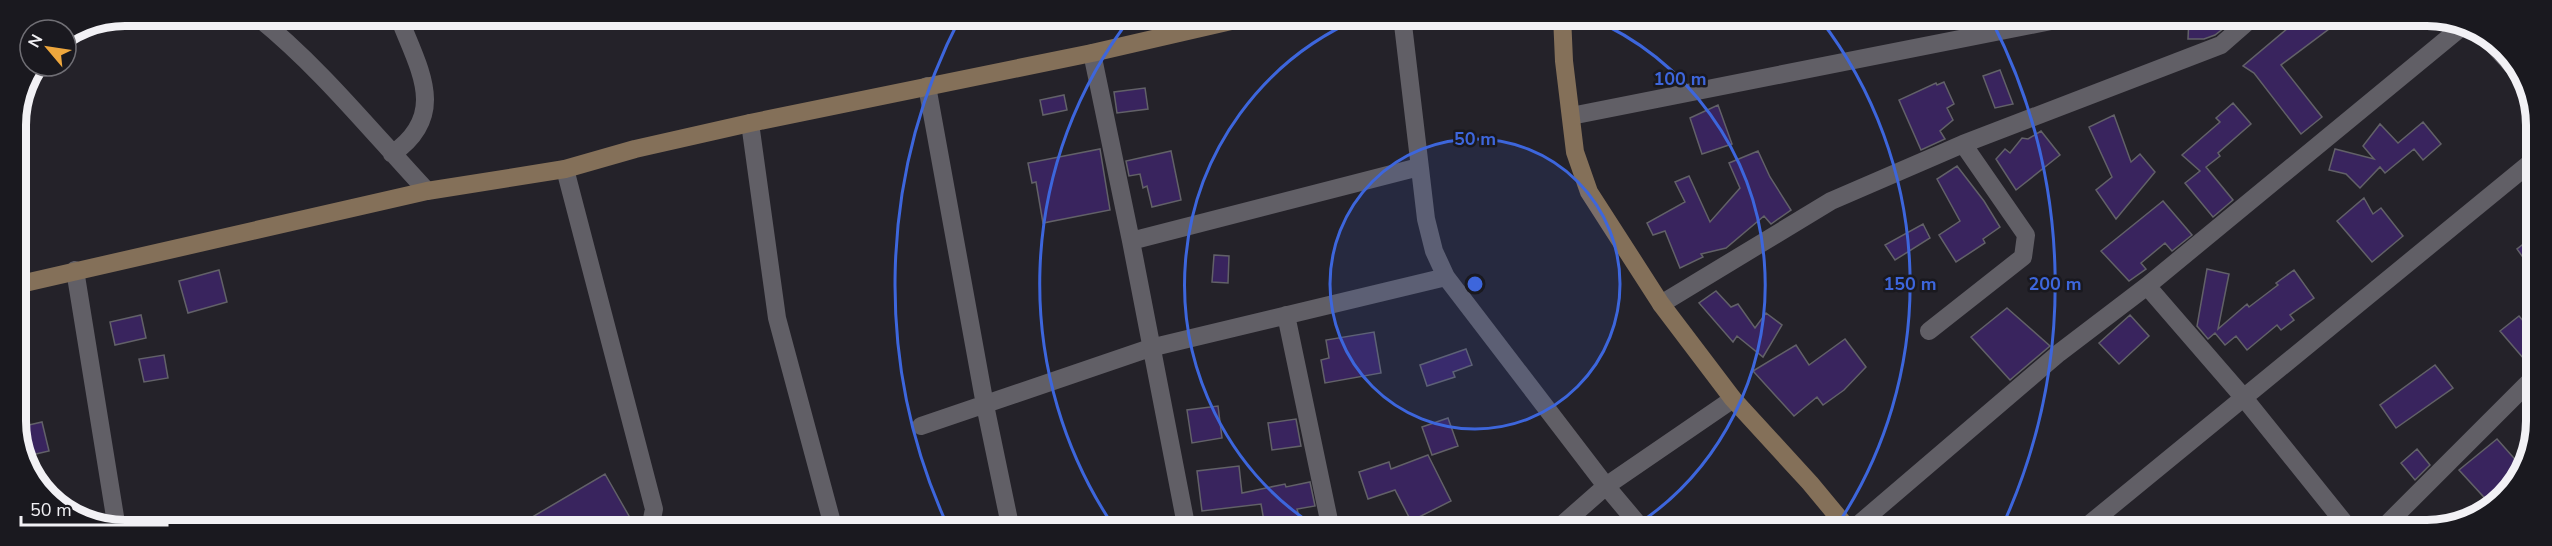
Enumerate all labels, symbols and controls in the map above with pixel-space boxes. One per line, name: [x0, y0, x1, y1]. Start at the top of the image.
north arrow: [18, 18, 78, 78]
text: N: [23, 31, 48, 52]
text: 100 m: [1653, 67, 1707, 91]
text: 50 m: [1454, 127, 1496, 151]
text: 150 m: [1883, 272, 1937, 296]
text: 200 m: [2028, 272, 2082, 296]
centre of rings: [1465, 274, 1485, 294]
scale bar: [21, 489, 166, 527]
text: 50 m: [30, 498, 72, 522]

